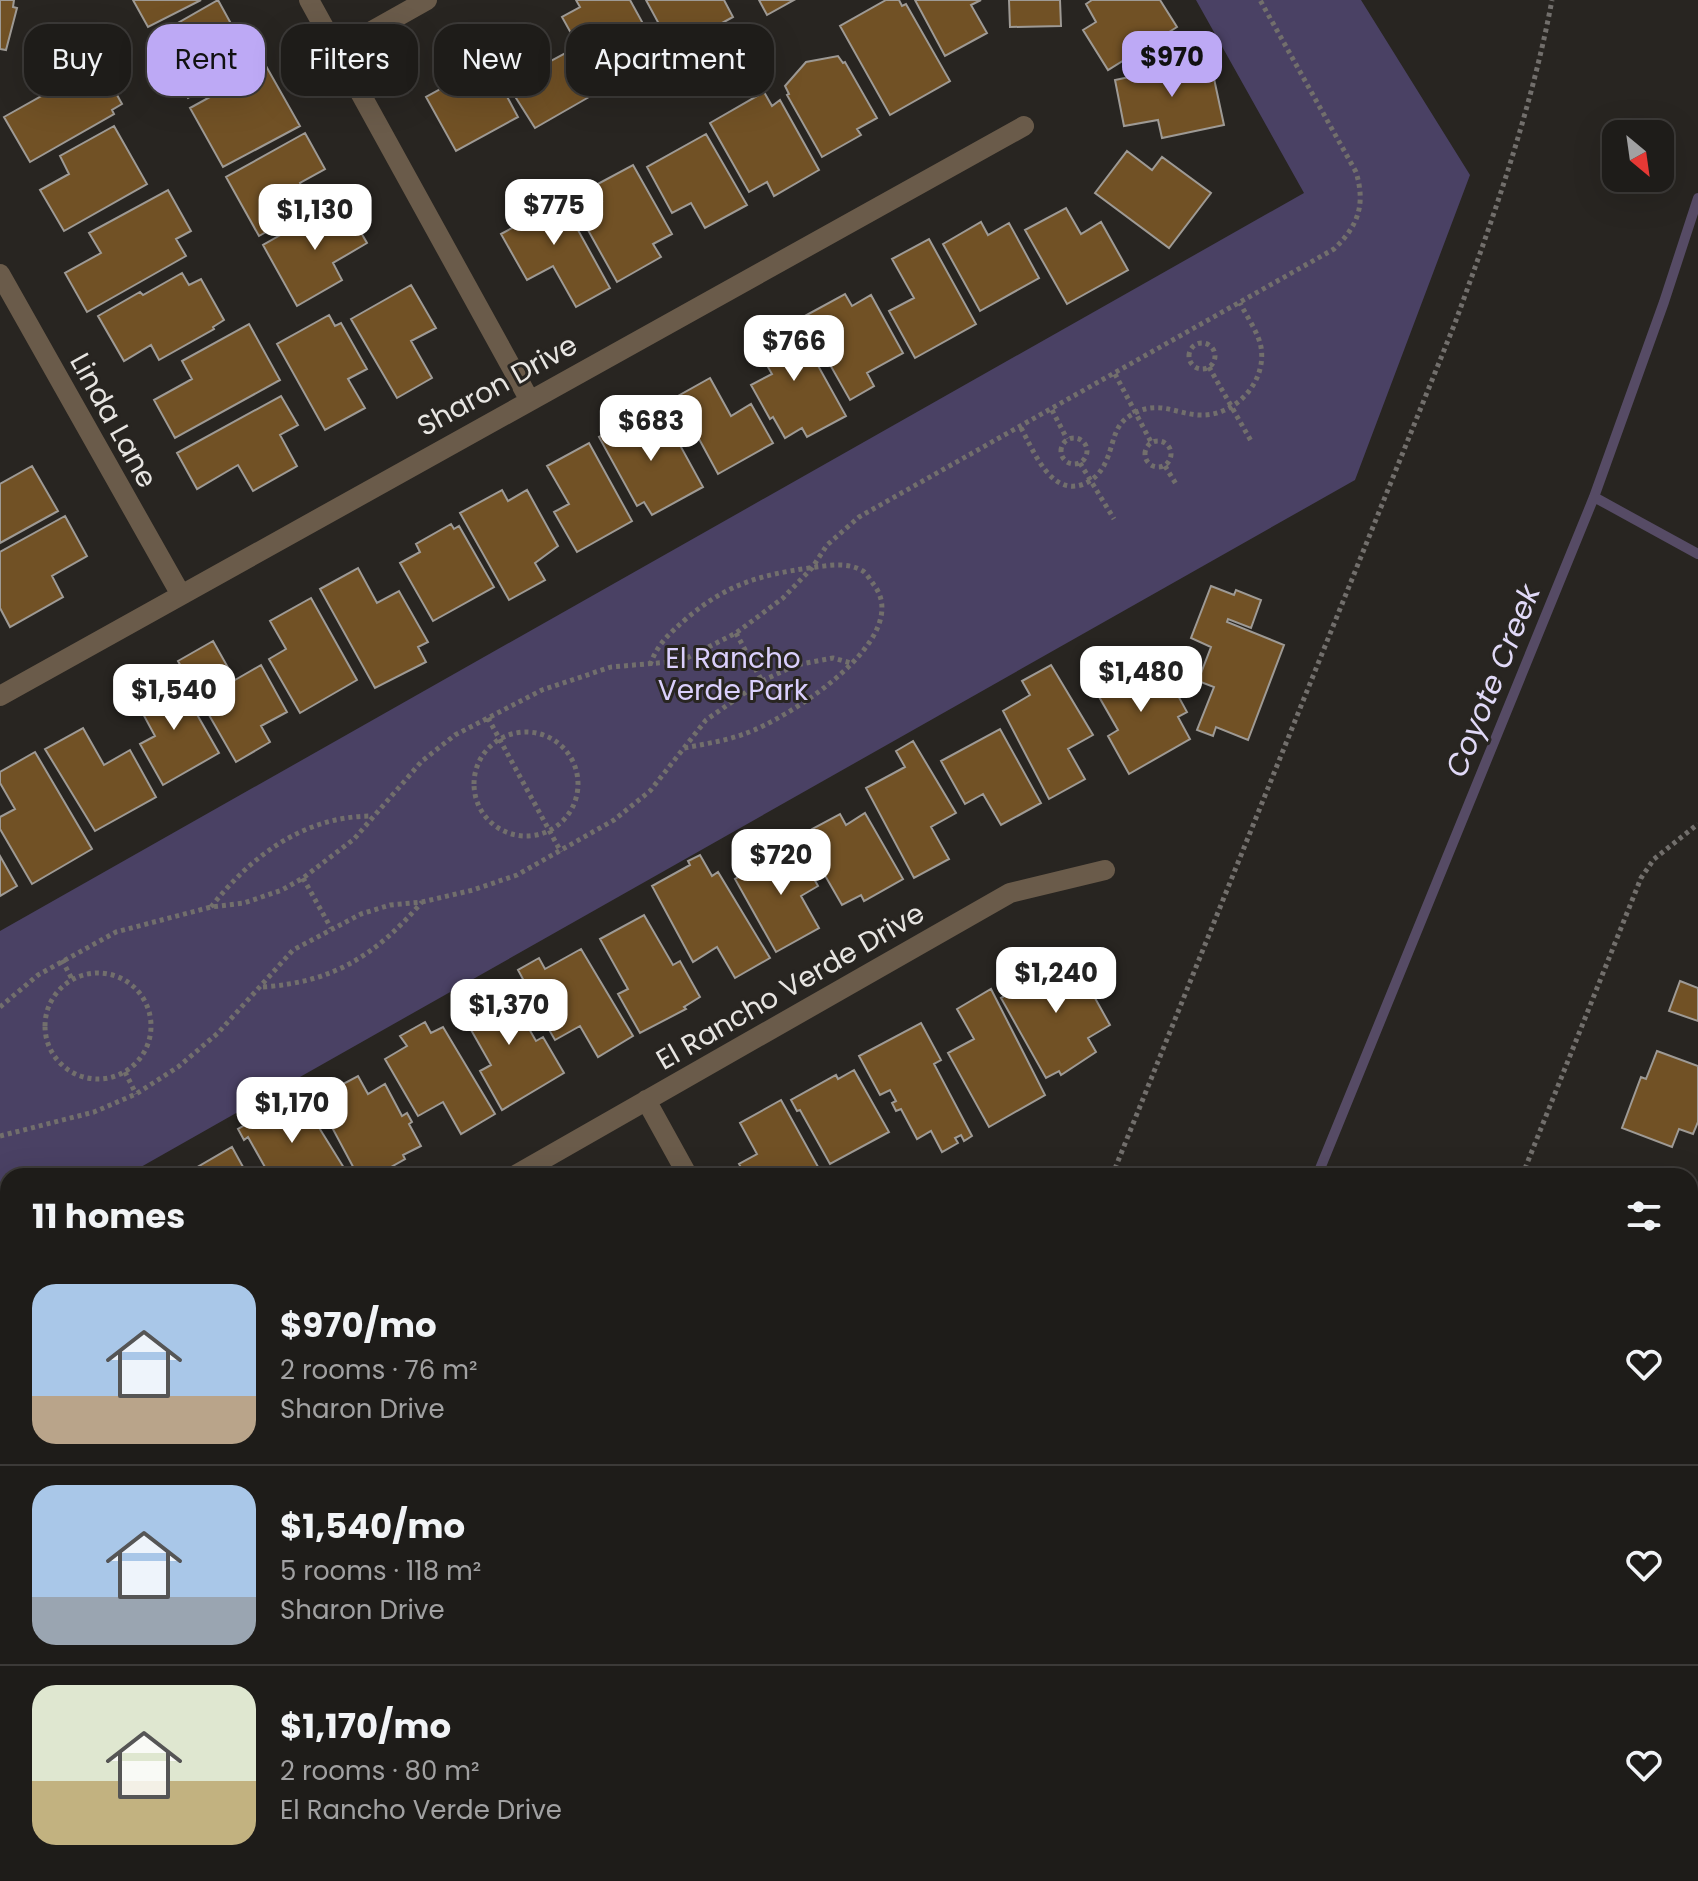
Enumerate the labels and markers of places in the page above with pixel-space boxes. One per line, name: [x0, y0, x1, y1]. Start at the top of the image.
pin: $970: [1125, 31, 1219, 99]
pin: $775: [507, 179, 601, 247]
pin: $1,130: [250, 184, 380, 252]
pin: $766: [747, 315, 841, 383]
pin: $683: [604, 395, 698, 463]
pin: $1,480: [1076, 646, 1206, 714]
pin: $1,540: [109, 664, 239, 732]
pin: $720: [734, 829, 828, 897]
pin: $1,240: [991, 947, 1121, 1015]
pin: $1,370: [444, 979, 574, 1047]
pin: $1,170: [227, 1077, 357, 1145]

